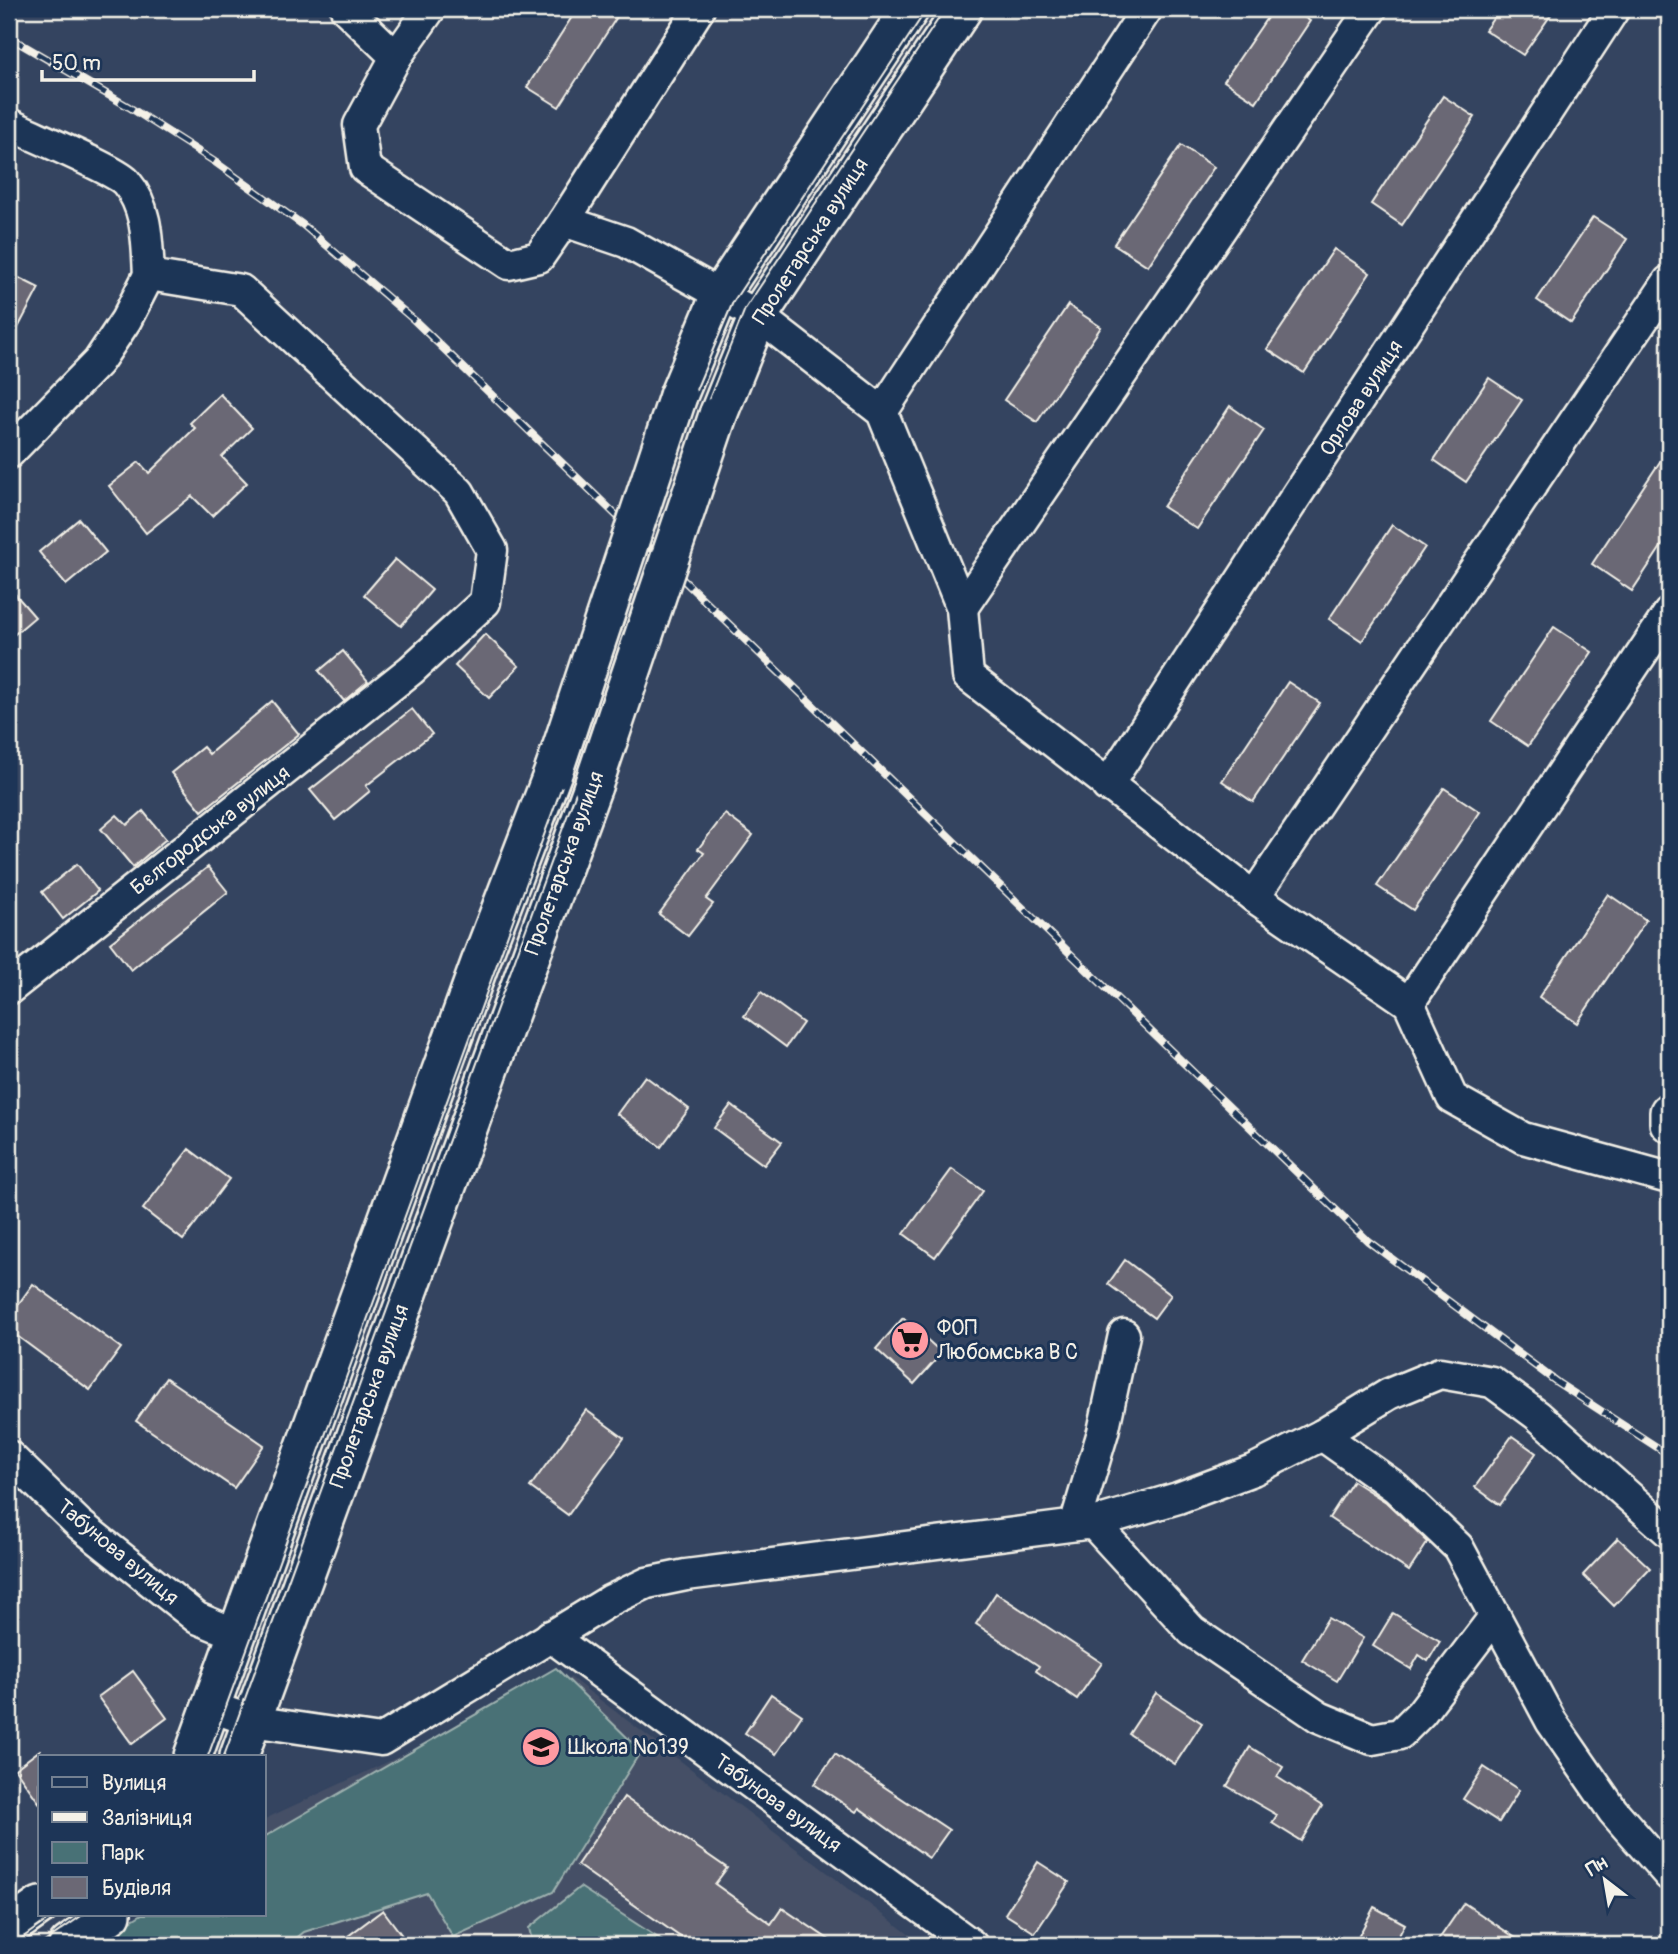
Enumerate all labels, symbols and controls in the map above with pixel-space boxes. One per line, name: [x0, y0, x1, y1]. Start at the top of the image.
scale bar: [42, 38, 254, 82]
text: 50 m: [52, 50, 101, 77]
street label: Пролетарська вулиця: [746, 153, 874, 330]
street label: Орлова вулиця: [1314, 335, 1409, 461]
street label: Бєлгородська вулиця: [125, 760, 296, 901]
street label: Пролетарська вулиця: [519, 768, 610, 959]
street label: Пролетарська вулиця: [324, 1301, 415, 1492]
place label: ФОП Любомська В С: [936, 1315, 1078, 1366]
supermarket icon: ФОП Любомська В С: [889, 1319, 931, 1361]
street label: Табунова вулиця: [51, 1494, 184, 1611]
school or university icon: Школа №139: [520, 1726, 562, 1768]
place label: Школа №139: [568, 1734, 689, 1761]
street label: Табунова вулиця: [709, 1748, 847, 1859]
legend: [38, 1755, 266, 1916]
text: Вулиця: [102, 1770, 166, 1797]
text: Залізниця: [102, 1805, 192, 1832]
text: Парк: [102, 1840, 145, 1867]
north arrow: [1570, 1846, 1640, 1916]
text: Пн: [1582, 1851, 1612, 1882]
text: Будівля: [102, 1875, 171, 1902]

